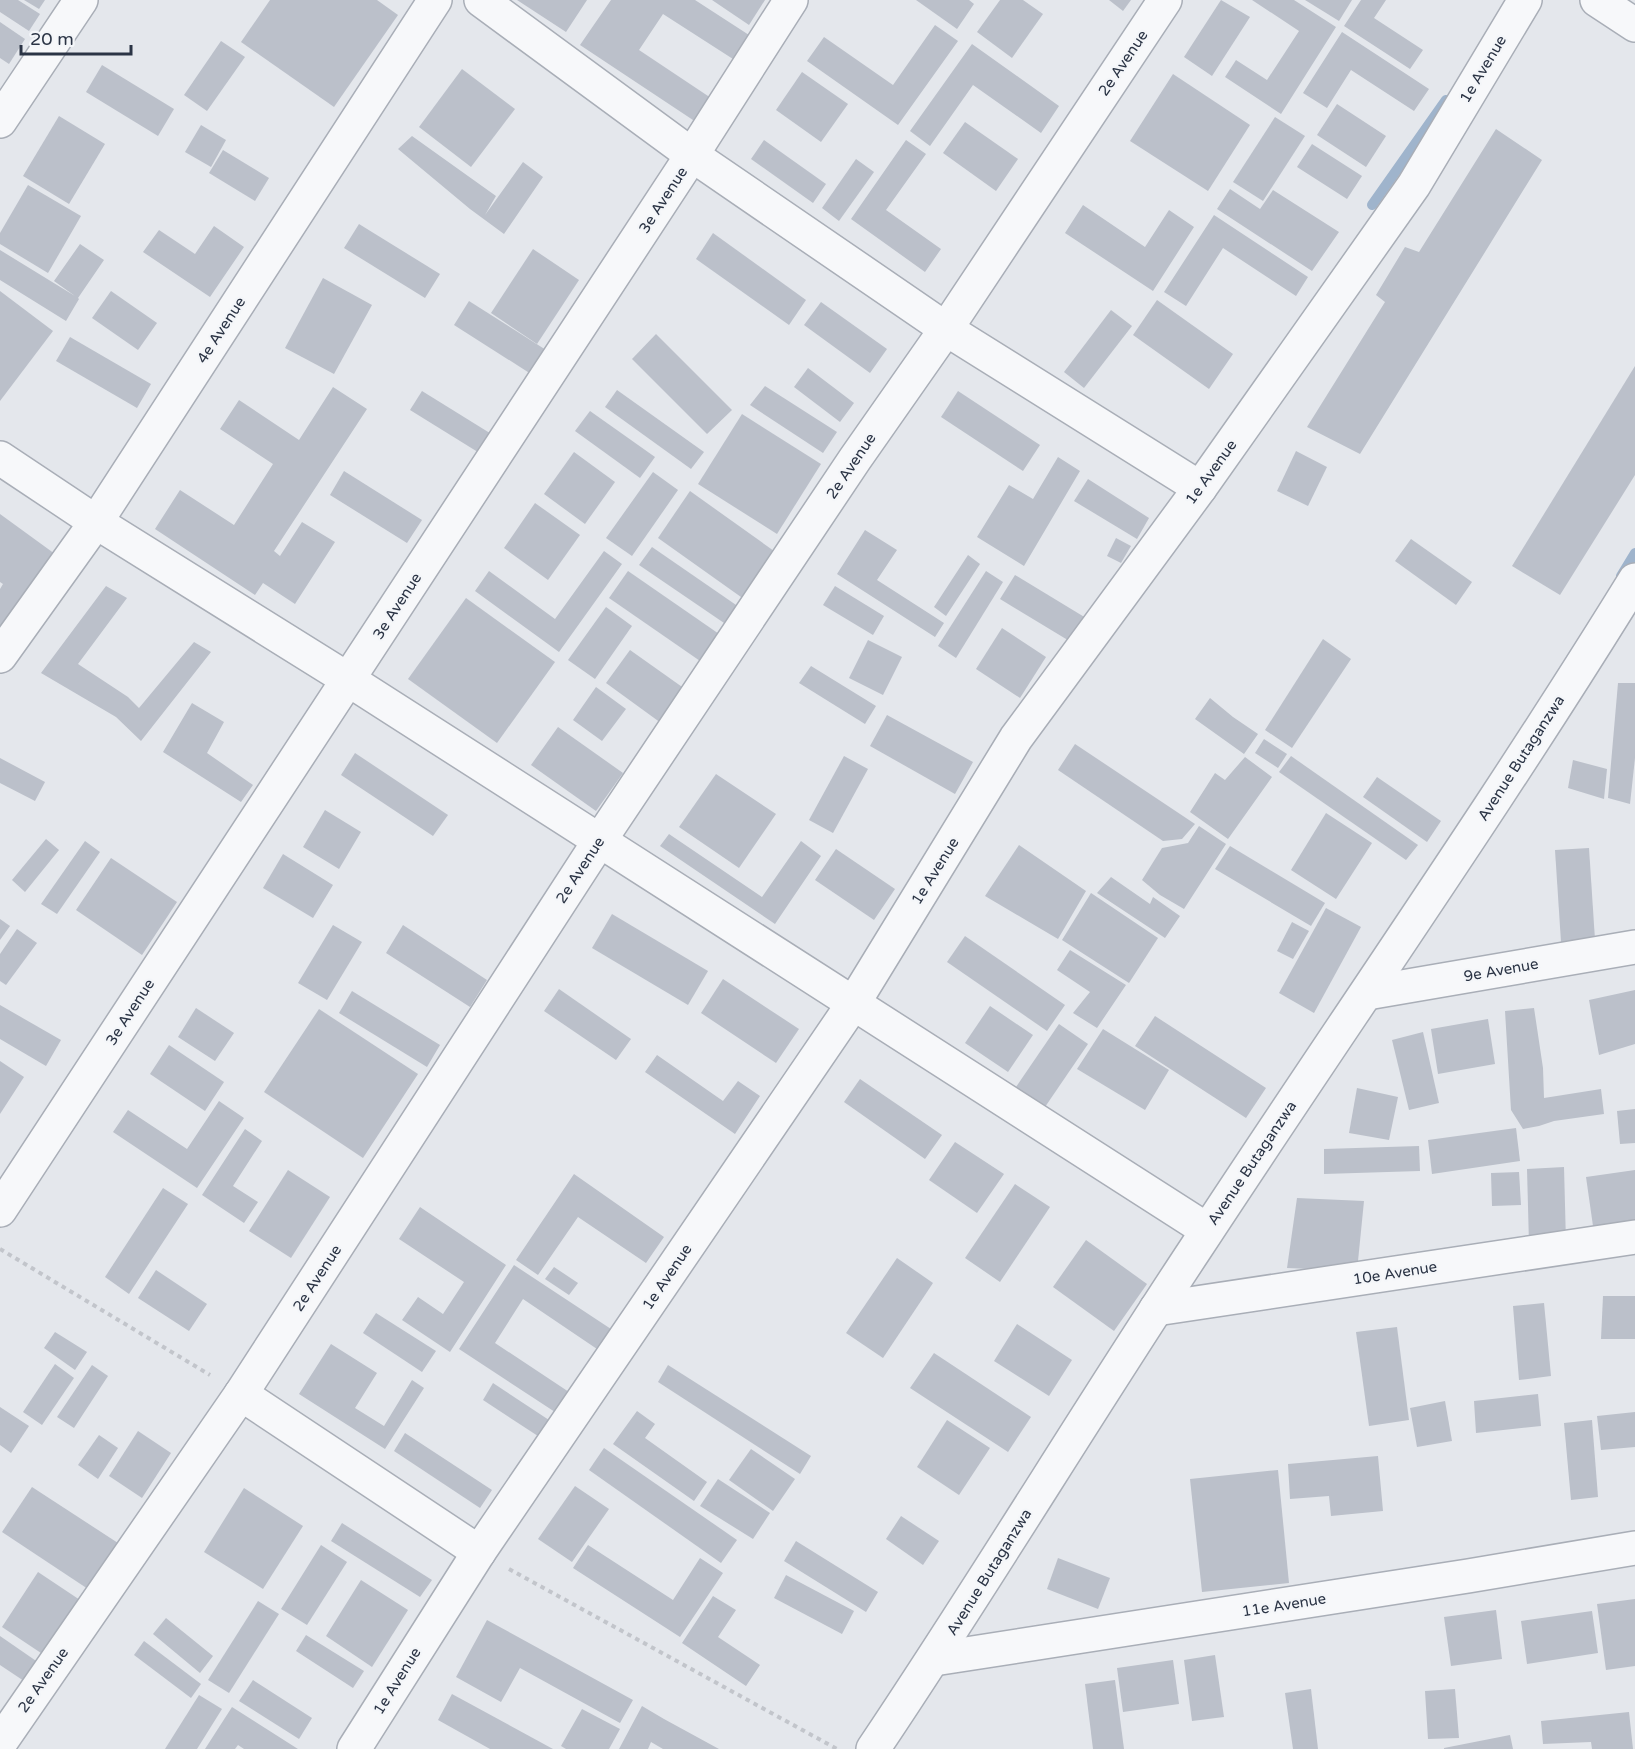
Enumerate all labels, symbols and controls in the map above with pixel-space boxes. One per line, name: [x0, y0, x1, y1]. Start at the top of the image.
scale bar: [21, 18, 130, 56]
street label: 2e Avenue: [1094, 27, 1152, 99]
text: 20 m: [30, 28, 74, 50]
street label: 1e Avenue: [1456, 32, 1510, 106]
street label: 3e Avenue: [635, 163, 691, 237]
street label: 4e Avenue: [193, 293, 249, 367]
street label: 2e Avenue: [822, 430, 880, 502]
street label: 1e Avenue: [1182, 436, 1240, 508]
street label: 3e Avenue: [369, 569, 425, 643]
street label: Avenue Butaganzwa: [1474, 692, 1568, 824]
street label: 2e Avenue: [552, 833, 608, 907]
street label: 1e Avenue: [907, 834, 963, 908]
street label: 9e Avenue: [1462, 955, 1540, 985]
street label: 3e Avenue: [102, 975, 158, 1049]
street label: Avenue Butaganzwa: [1204, 1097, 1300, 1229]
street label: 2e Avenue: [289, 1241, 345, 1315]
street label: 1e Avenue: [638, 1241, 696, 1313]
street label: 10e Avenue: [1352, 1257, 1438, 1289]
street label: Avenue Butaganzwa: [943, 1505, 1035, 1639]
street label: 11e Avenue: [1241, 1589, 1327, 1621]
street label: 2e Avenue: [14, 1644, 72, 1716]
street label: 1e Avenue: [369, 1644, 425, 1718]

